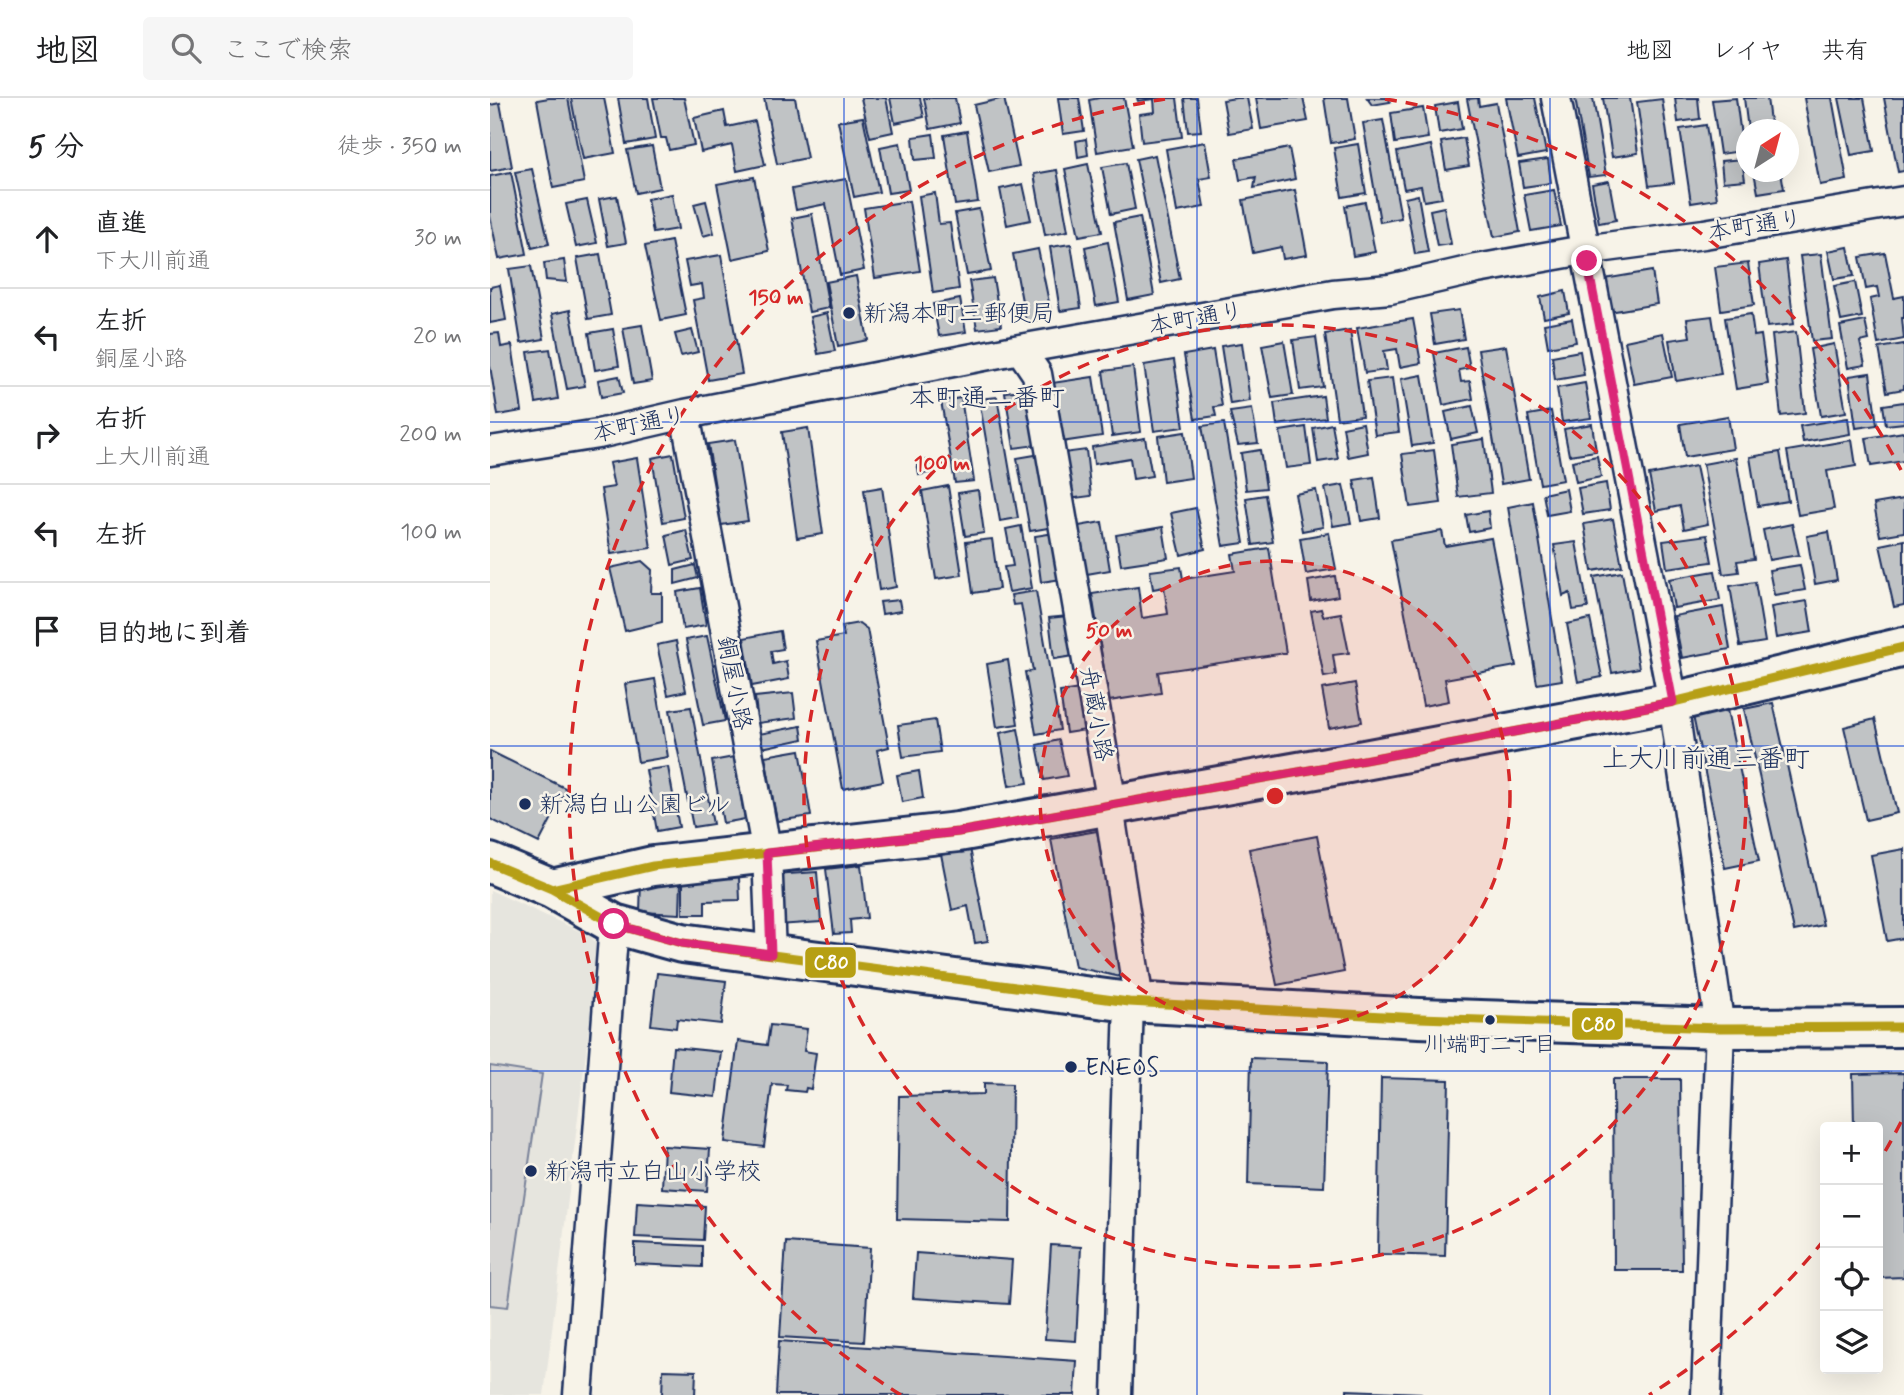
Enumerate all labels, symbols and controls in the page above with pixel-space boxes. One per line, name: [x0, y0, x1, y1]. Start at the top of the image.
search box: [143, 17, 633, 80]
icon: search: [167, 29, 205, 67]
text: 地図: [35, 30, 101, 74]
text: ここで検索: [223, 34, 353, 68]
text: 地図: [1626, 36, 1674, 67]
text: レイヤ: [1712, 36, 1783, 67]
text: 共有: [1821, 36, 1869, 67]
north arrow: [1736, 119, 1799, 182]
text: 5 分: [28, 128, 84, 167]
text: 徒歩 · 350 m: [337, 132, 462, 162]
street label: 本町通り: [1705, 204, 1805, 249]
text: 直進: [95, 207, 147, 241]
icon: ahead: [28, 220, 66, 258]
text: 30 m: [414, 224, 462, 254]
route end: [1571, 245, 1602, 276]
text: 下大川前通: [95, 247, 210, 277]
text: 150 m: [748, 284, 804, 312]
street label: 本町通り: [1146, 296, 1246, 343]
place label: 新潟本町三郵便局: [863, 299, 1055, 330]
text: 左折: [95, 305, 147, 339]
marker: 新潟本町三郵便局: [841, 305, 857, 321]
icon: left: [28, 318, 66, 356]
text: 20 m: [413, 322, 462, 352]
text: 銅屋小路: [95, 345, 187, 375]
district label: 本町通二番町: [909, 382, 1065, 416]
street label: 本町通り: [589, 400, 689, 451]
text: 右折: [95, 403, 147, 437]
icon: right: [28, 416, 66, 454]
text: 200 m: [399, 420, 462, 450]
text: 上大川前通: [95, 443, 210, 473]
text: 100 m: [914, 450, 970, 478]
icon: left: [28, 514, 66, 552]
text: 100 m: [400, 518, 462, 548]
text: 左折: [95, 519, 147, 553]
icon: arrive: [28, 612, 66, 650]
text: 目的地に到着: [95, 617, 251, 651]
text: 50 m: [1086, 617, 1133, 645]
street label: 銅屋小路: [709, 633, 758, 733]
street label: 舟蔵小路: [1072, 664, 1119, 764]
district label: 上大川前通三番町: [1602, 743, 1810, 777]
centre of rings: [1263, 784, 1287, 808]
place label: 新潟白山公園ビル: [539, 790, 731, 821]
marker: 新潟白山公園ビル: [517, 796, 533, 812]
route start: [598, 908, 629, 939]
line badge: C80: [804, 946, 857, 979]
text: C80: [813, 951, 849, 976]
line badge: C80: [1571, 1007, 1624, 1041]
marker: 川端町二丁目: [1483, 1013, 1497, 1027]
text: C80: [1580, 1013, 1616, 1038]
place label: 川端町二丁目: [1424, 1031, 1556, 1059]
place label: ENEOS: [1085, 1053, 1159, 1084]
marker: ENEOS: [1063, 1059, 1079, 1075]
map controls: [1820, 1122, 1883, 1374]
button: +: [1820, 1122, 1883, 1185]
place label: 新潟市立白山小学校: [545, 1157, 761, 1188]
marker: 新潟市立白山小学校: [523, 1163, 539, 1179]
button: −: [1820, 1185, 1883, 1248]
button: locate: [1820, 1248, 1883, 1311]
button: layers: [1820, 1311, 1883, 1374]

